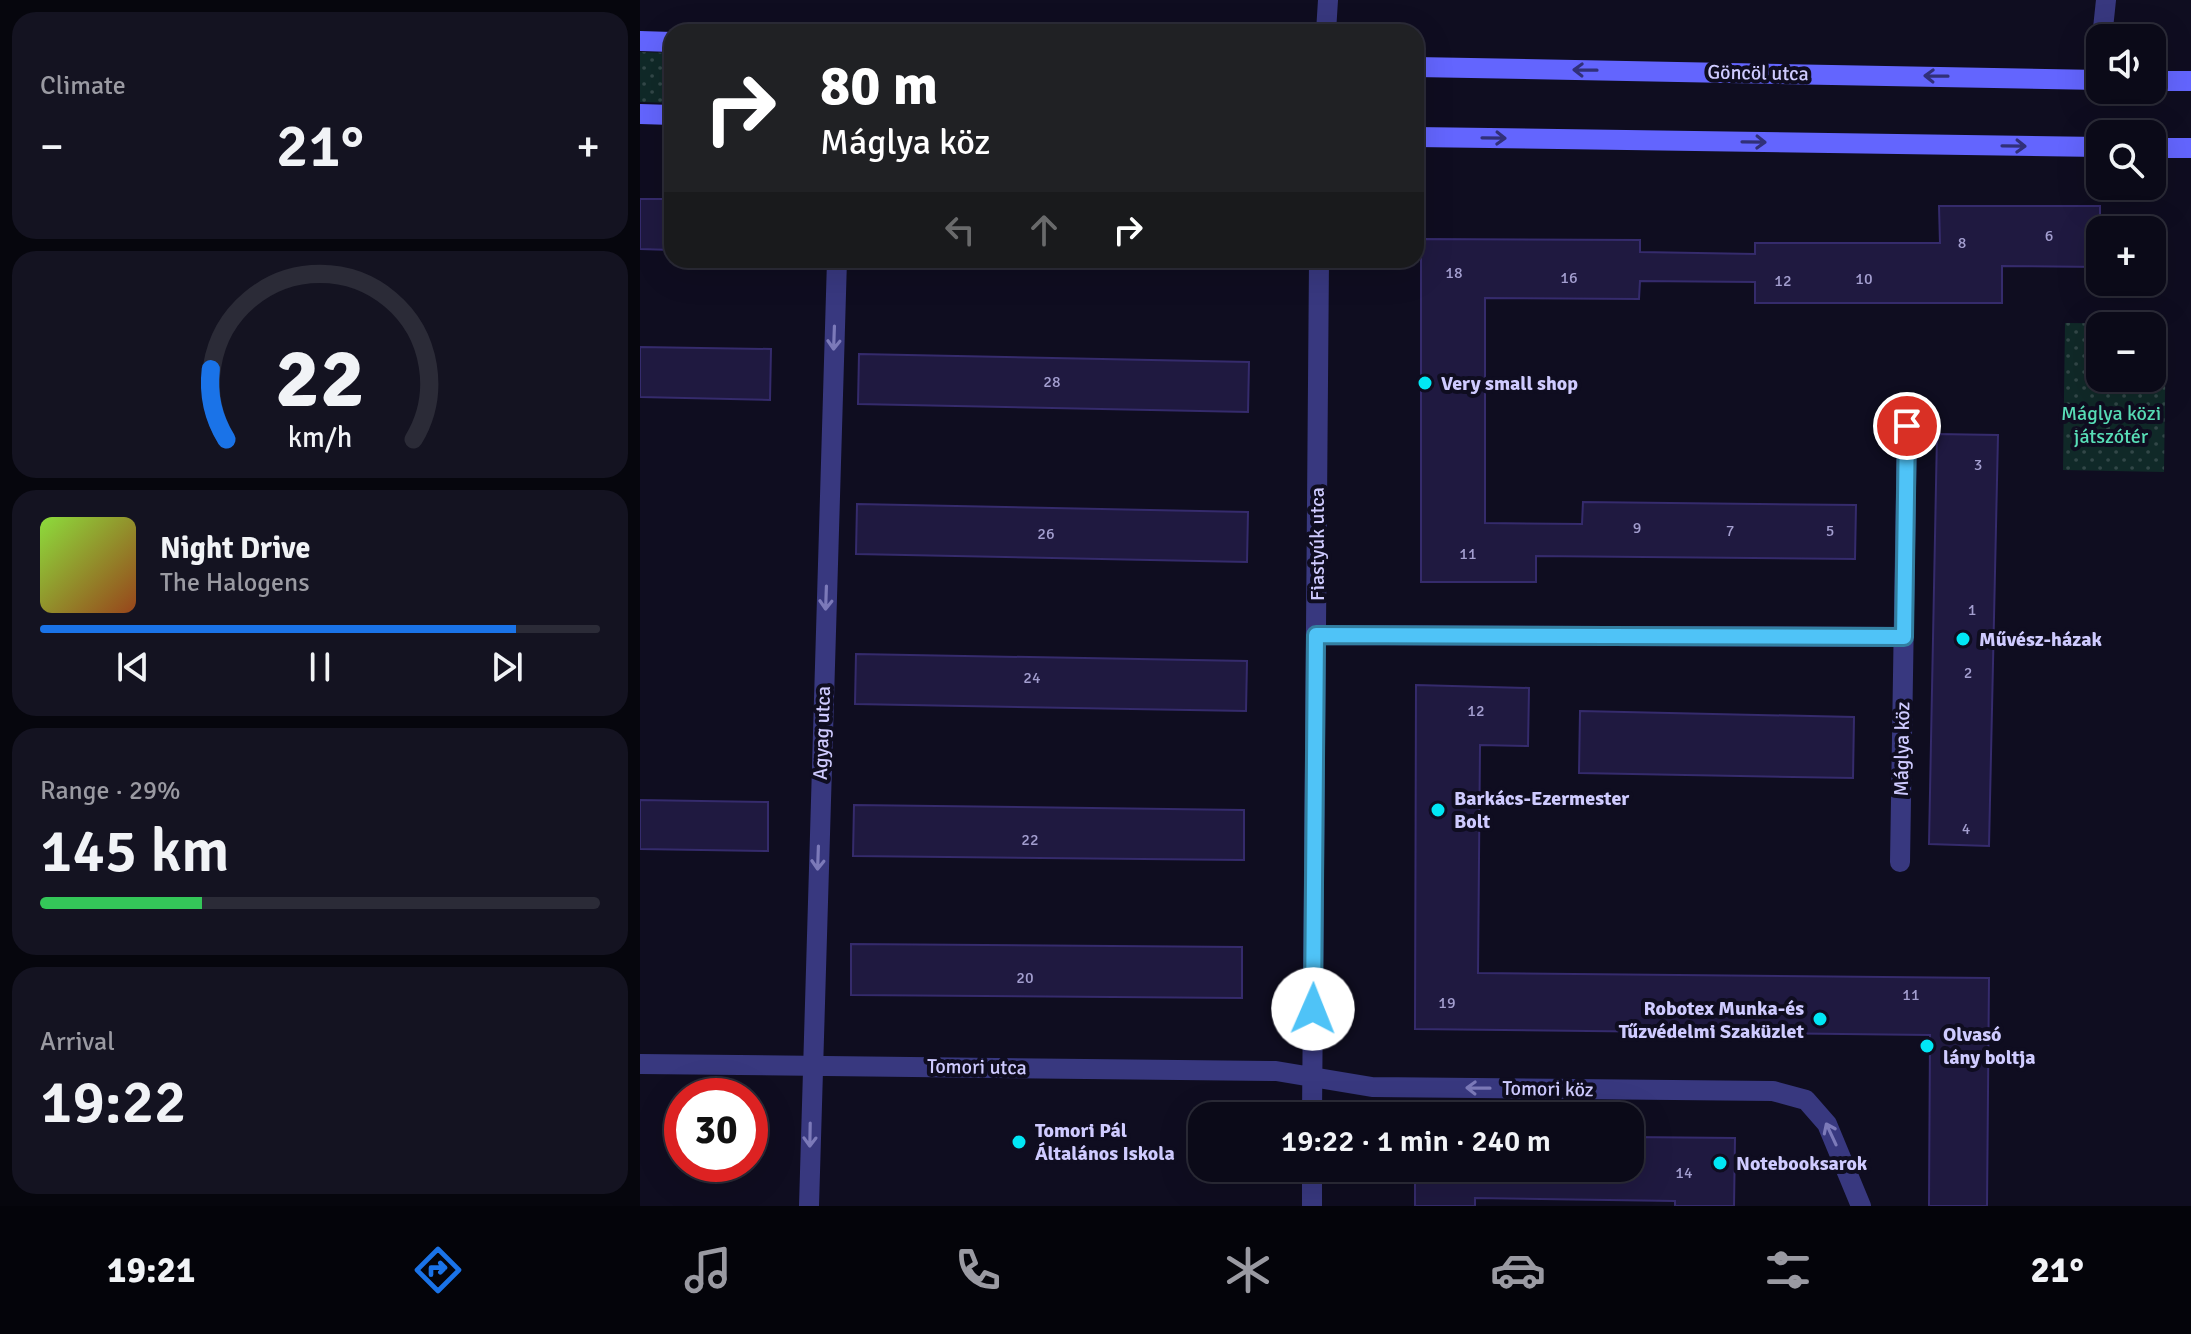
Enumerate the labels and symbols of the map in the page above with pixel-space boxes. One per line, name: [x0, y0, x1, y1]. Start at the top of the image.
street label: Göncöl utca: [1707, 60, 1809, 86]
one-way arrow: [1572, 62, 1599, 78]
one-way arrow: [1923, 69, 1950, 84]
one-way arrow: [1480, 130, 1507, 146]
one-way arrow: [1740, 134, 1767, 150]
one-way arrow: [2000, 138, 2027, 153]
house number: 6: [2045, 226, 2053, 246]
house number: 8: [1958, 233, 1966, 253]
house number: 18: [1445, 263, 1463, 283]
house number: 16: [1560, 268, 1578, 288]
house number: 10: [1855, 269, 1873, 289]
house number: 12: [1774, 271, 1792, 291]
one-way arrow: [827, 324, 842, 351]
place label: Very small shop: [1441, 371, 1578, 396]
house number: 28: [1043, 372, 1061, 392]
marker: Very small shop: [1416, 374, 1434, 392]
pin: [1873, 392, 1941, 460]
park label: Máglya közi játszótér: [2061, 401, 2161, 449]
house number: 3: [1974, 455, 1982, 475]
street label: Fiastyúk utca: [1305, 487, 1330, 601]
house number: 9: [1633, 518, 1641, 538]
house number: 7: [1726, 521, 1734, 541]
house number: 5: [1826, 521, 1834, 541]
house number: 26: [1037, 524, 1055, 544]
house number: 11: [1459, 544, 1477, 564]
one-way arrow: [818, 584, 833, 611]
house number: 1: [1968, 600, 1976, 620]
place label: Művész-házak: [1979, 627, 2102, 652]
marker: Művész-házak: [1954, 630, 1972, 648]
house number: 2: [1964, 663, 1972, 683]
house number: 24: [1023, 668, 1041, 688]
street label: Agyag utca: [808, 686, 836, 780]
house number: 12: [1467, 701, 1485, 721]
street label: Máglya köz: [1889, 701, 1915, 797]
place label: Barkács-Ezermester Bolt: [1454, 786, 1629, 834]
marker: Barkács-Ezermester Bolt: [1429, 801, 1447, 819]
house number: 4: [1962, 819, 1971, 839]
house number: 22: [1021, 830, 1039, 850]
one-way arrow: [810, 844, 825, 871]
position arrow: [1271, 967, 1355, 1051]
house number: 20: [1016, 968, 1034, 988]
house number: 11: [1902, 985, 1920, 1005]
house number: 19: [1438, 993, 1456, 1013]
place label: Robotex Munka-és Tűzvédelmi Szaküzlet: [1619, 996, 1805, 1044]
marker: Robotex Munka-és Tűzvédelmi Szaküzlet: [1811, 1010, 1829, 1028]
place label: Olvasó lány boltja: [1943, 1022, 2036, 1070]
marker: Olvasó lány boltja: [1918, 1037, 1936, 1055]
street label: Tomori utca: [927, 1054, 1027, 1080]
street label: Tomori köz: [1502, 1076, 1594, 1102]
speed limit sign: 30: [664, 1078, 768, 1182]
one-way arrow: [1465, 1080, 1492, 1096]
place label: Tomori Pál Általános Iskola: [1035, 1118, 1175, 1166]
one-way arrow: [802, 1121, 817, 1148]
one-way arrow: [1823, 1123, 1838, 1147]
marker: Tomori Pál Általános Iskola: [1010, 1133, 1028, 1151]
place label: Notebooksarok: [1736, 1151, 1868, 1176]
marker: Notebooksarok: [1711, 1154, 1729, 1172]
house number: 14: [1675, 1163, 1693, 1183]

